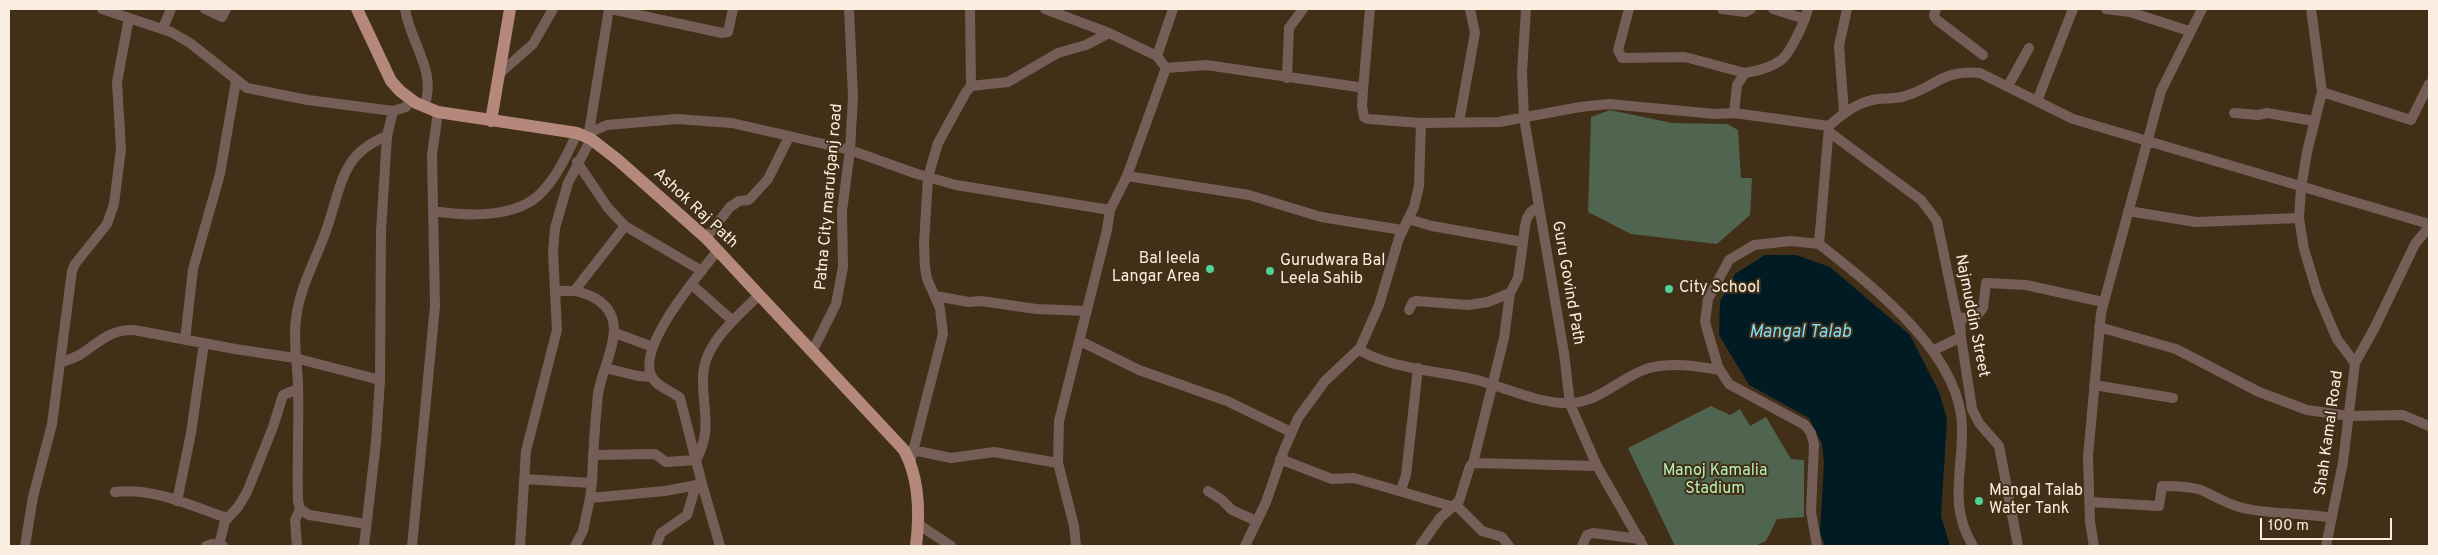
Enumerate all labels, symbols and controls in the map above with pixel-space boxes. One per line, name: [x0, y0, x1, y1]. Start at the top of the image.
street label: Patna City marufganj road: [812, 103, 848, 291]
street label: Ashok Raj Path: [649, 165, 741, 253]
street label: Guru Govind Path: [1547, 219, 1587, 347]
place label: Bal leela Langar Area: [1112, 250, 1200, 288]
place label: Gurudwara Bal Leela Sahib: [1280, 252, 1385, 290]
street label: Najmuddin Street: [1950, 253, 1992, 379]
marker: Bal leela Langar Area: [1204, 263, 1216, 275]
marker: Gurudwara Bal Leela Sahib: [1264, 265, 1276, 277]
place label: City School: [1679, 279, 1760, 299]
marker: City School: [1663, 283, 1675, 295]
water label: Mangal Talab: [1749, 322, 1851, 344]
street label: Shah Kamal Road: [2312, 369, 2348, 497]
park label: Manoj Kamalia Stadium: [1663, 462, 1767, 500]
place label: Mangal Talab Water Tank: [1989, 482, 2083, 520]
marker: Mangal Talab Water Tank: [1973, 495, 1985, 507]
scale bar: [2263, 508, 2396, 540]
text: 100 m: [2268, 517, 2309, 536]

